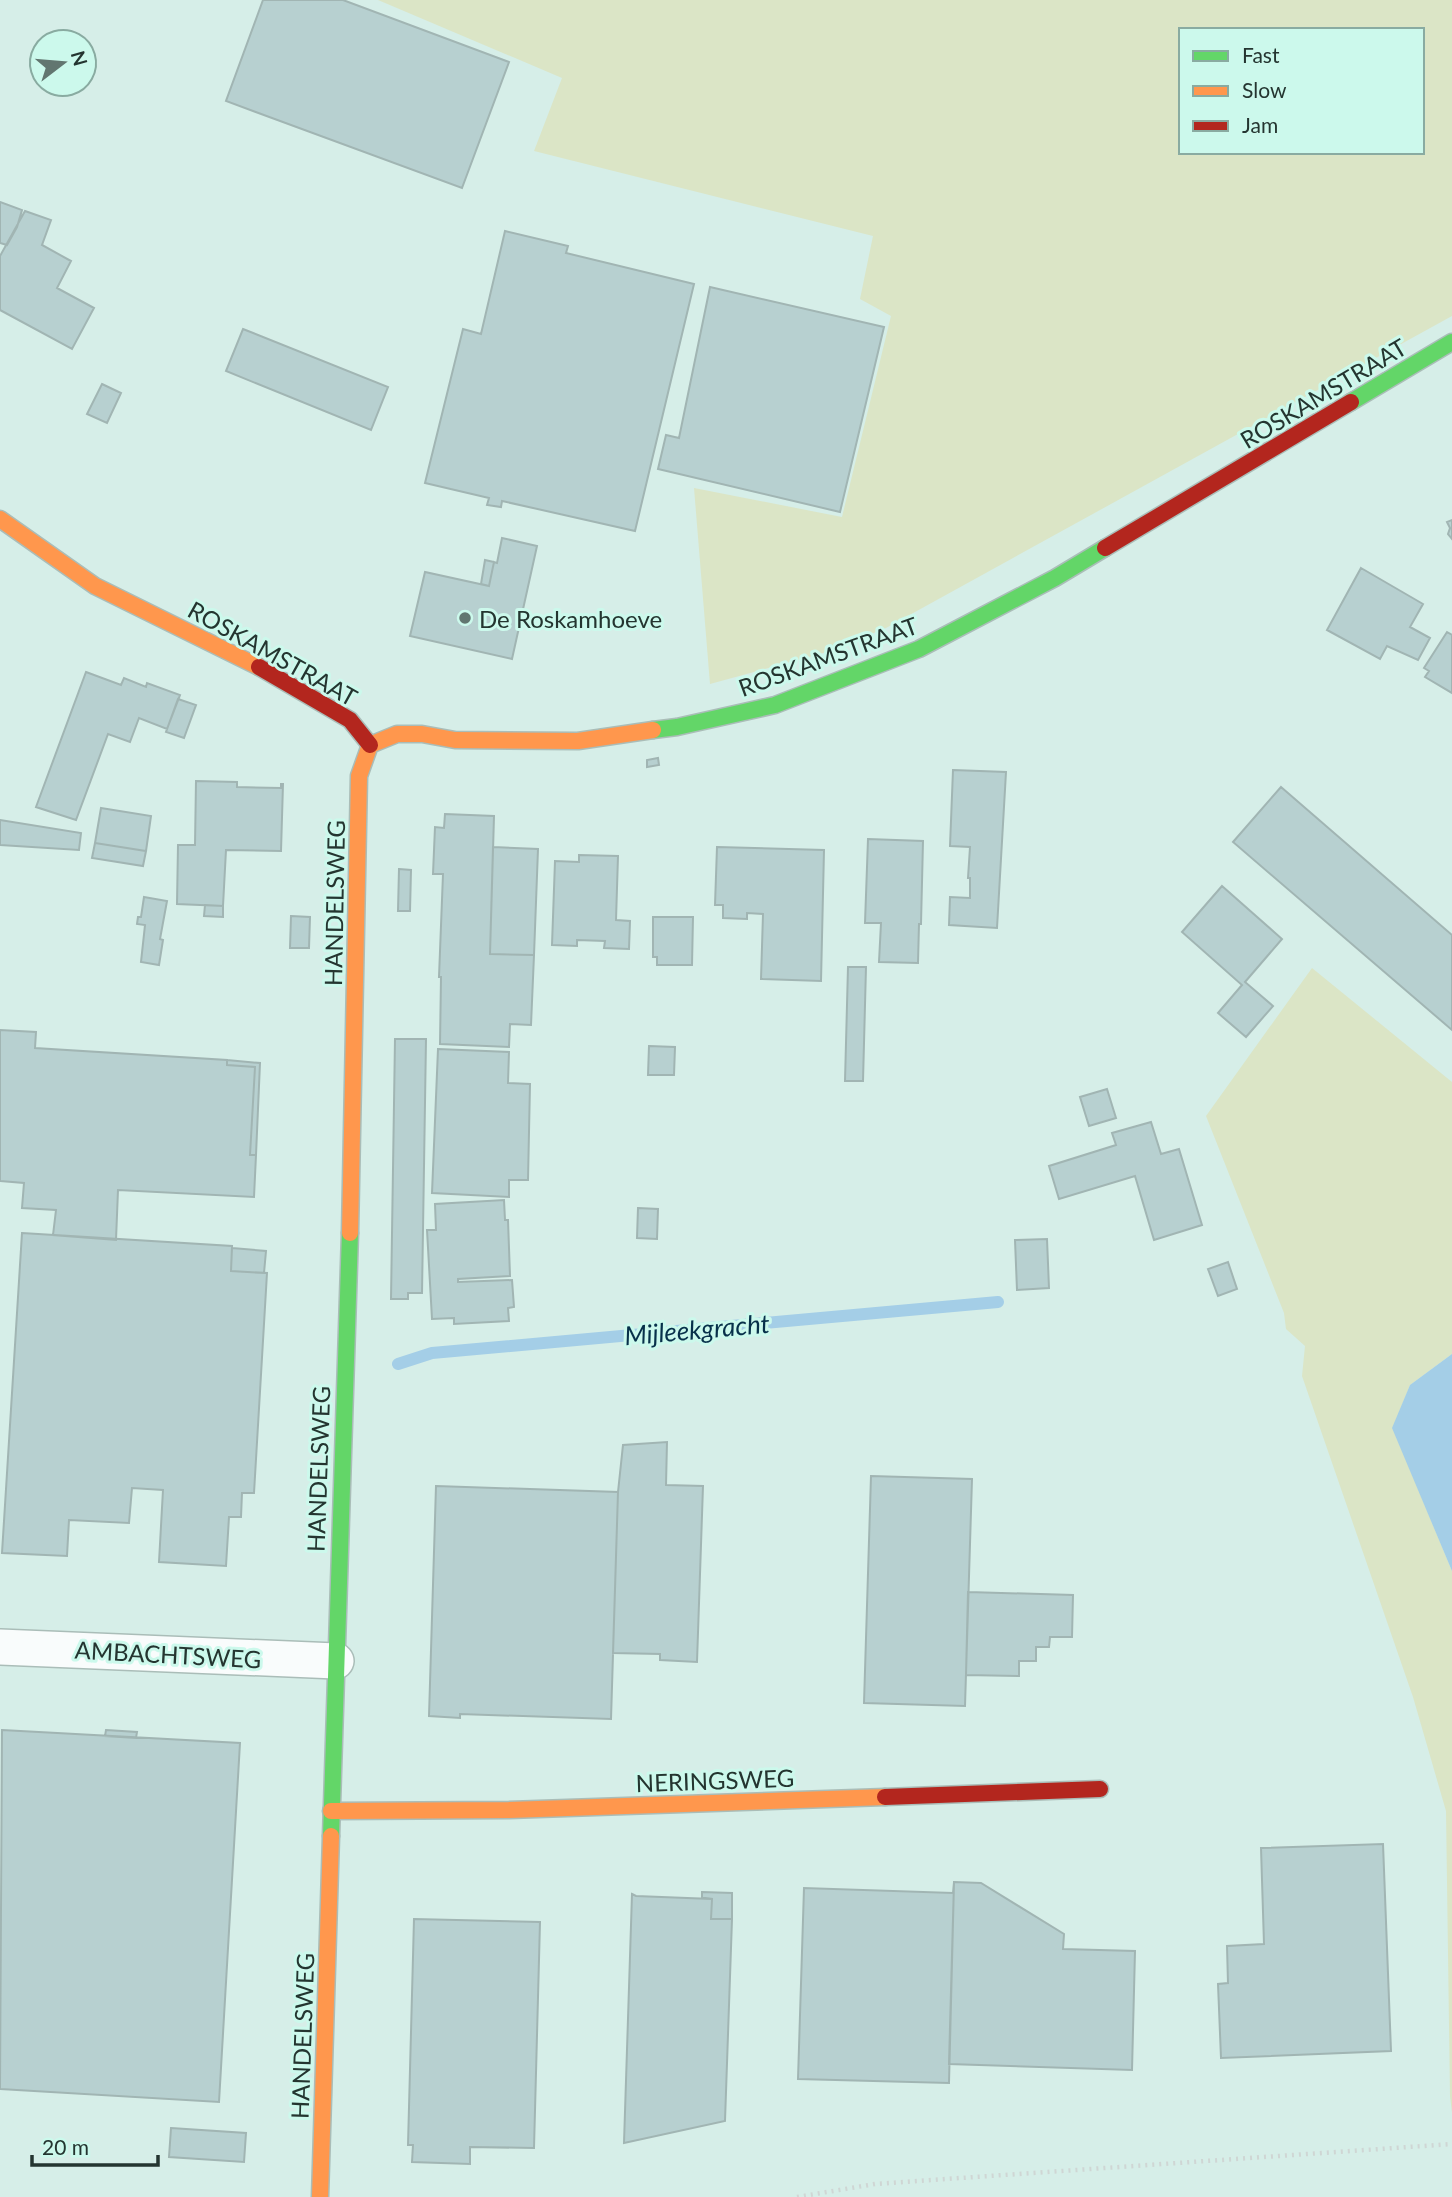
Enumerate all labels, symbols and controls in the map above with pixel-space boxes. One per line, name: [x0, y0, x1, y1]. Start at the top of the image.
north arrow: [28, 28, 98, 98]
legend: [1179, 28, 1424, 154]
text: Fast: [1242, 42, 1280, 67]
text: N: [67, 48, 93, 68]
text: Slow: [1242, 77, 1287, 102]
text: Jam: [1242, 112, 1278, 137]
street label: ROSKAMSTRAAT: [1235, 332, 1411, 454]
street label: ROSKAMSTRAAT: [183, 595, 363, 711]
place label: De Roskamhoeve: [479, 604, 662, 633]
marker: De Roskamhoeve: [457, 610, 473, 626]
street label: ROSKAMSTRAAT: [734, 610, 922, 702]
street label: HANDELSWEG: [318, 820, 350, 986]
water label: Mijleekgracht: [623, 1307, 771, 1351]
street label: HANDELSWEG: [301, 1385, 335, 1553]
street label: AMBACHTSWEG: [74, 1635, 262, 1673]
street label: NERINGSWEG: [635, 1763, 795, 1797]
street label: HANDELSWEG: [285, 1952, 319, 2120]
scale bar: [32, 2124, 158, 2168]
text: 20 m: [42, 2134, 89, 2159]

